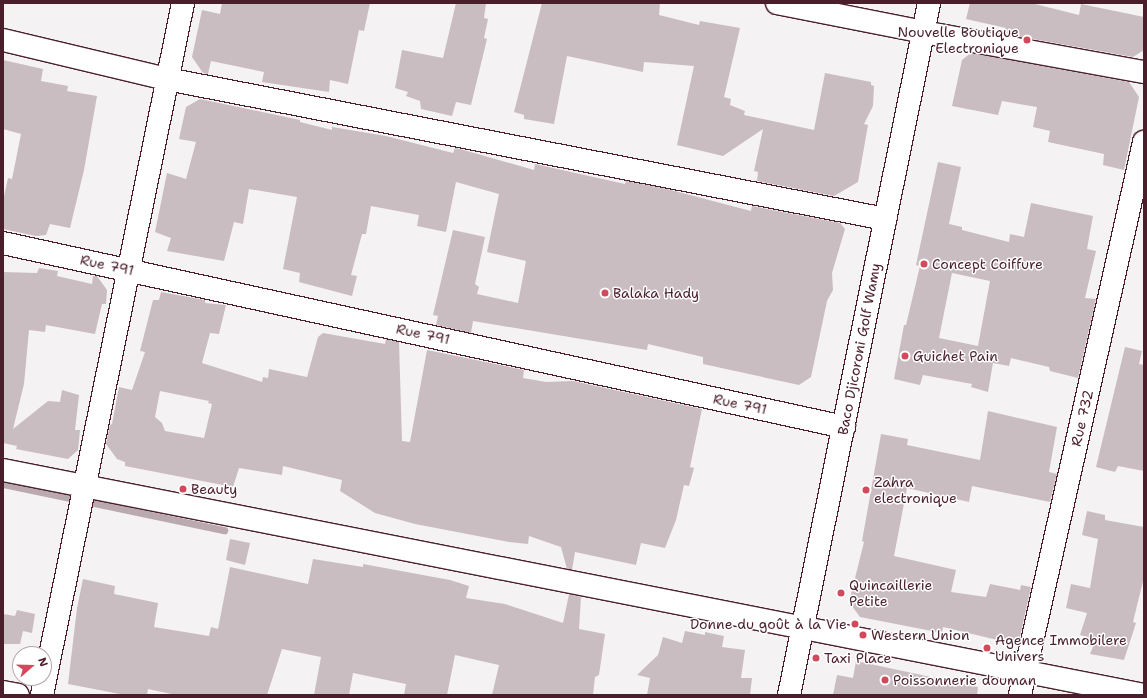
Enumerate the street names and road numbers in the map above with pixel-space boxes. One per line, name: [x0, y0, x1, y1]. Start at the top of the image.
street label: Rue 791: [79, 251, 135, 279]
street label: Baco Djicoroni Golf Wamy: [834, 262, 884, 436]
street label: Rue 791: [395, 320, 451, 348]
street label: Rue 732: [1067, 388, 1097, 448]
street label: Rue 791: [712, 390, 768, 418]

